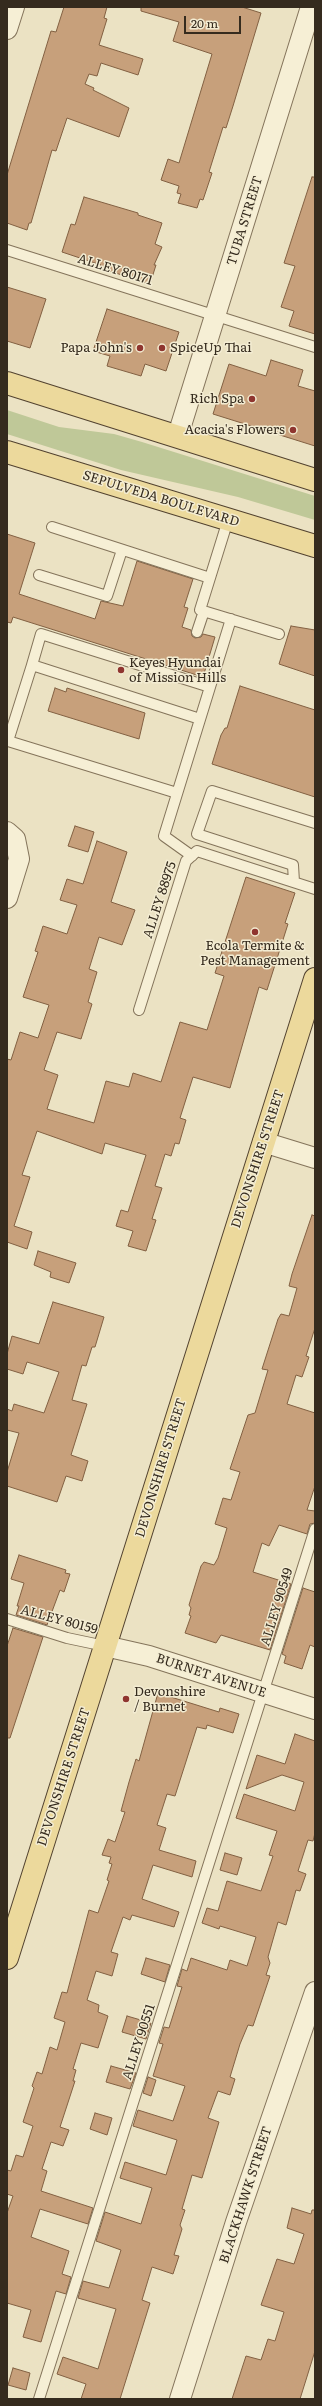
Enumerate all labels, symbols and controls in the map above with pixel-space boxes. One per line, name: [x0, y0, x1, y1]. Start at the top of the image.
scale bar: [186, 8, 243, 34]
text: 20 m: [191, 14, 218, 32]
street label: TUBA STREET: [224, 174, 266, 268]
street label: ALLEY 80171: [76, 251, 154, 289]
place label: Papa John's: [60, 340, 132, 356]
place label: SpiceUp Thai: [170, 340, 252, 356]
marker: Papa John's: [135, 343, 145, 353]
marker: SpiceUp Thai: [157, 343, 167, 353]
place label: Rich Spa: [190, 391, 244, 407]
marker: Rich Spa: [247, 394, 257, 404]
place label: Acacia's Flowers: [185, 422, 285, 438]
marker: Acacia's Flowers: [288, 425, 298, 435]
street label: SEPULVEDA BOULEVARD: [81, 468, 241, 530]
place label: Keyes Hyundai of Mission Hills: [129, 655, 226, 686]
marker: Keyes Hyundai of Mission Hills: [116, 665, 126, 675]
street label: ALLEY 88975: [140, 860, 180, 940]
marker: Ecola Termite & Pest Management: [250, 927, 260, 937]
place label: Ecola Termite & Pest Management: [200, 938, 310, 969]
street label: DEVONSHIRE STREET: [228, 1088, 288, 1230]
street label: DEVONSHIRE STREET: [132, 1397, 190, 1539]
street label: ALLEY 90549: [258, 1566, 296, 1648]
street label: ALLEY 80159: [19, 1602, 99, 1638]
street label: BURNET AVENUE: [154, 1651, 268, 1701]
place label: Devonshire / Burnet: [134, 1684, 205, 1715]
marker: Devonshire / Burnet: [121, 1694, 131, 1704]
street label: DEVONSHIRE STREET: [34, 1706, 94, 1848]
street label: ALLEY 90551: [119, 2002, 159, 2082]
street label: BLACKHAWK STREET: [216, 2124, 276, 2266]

